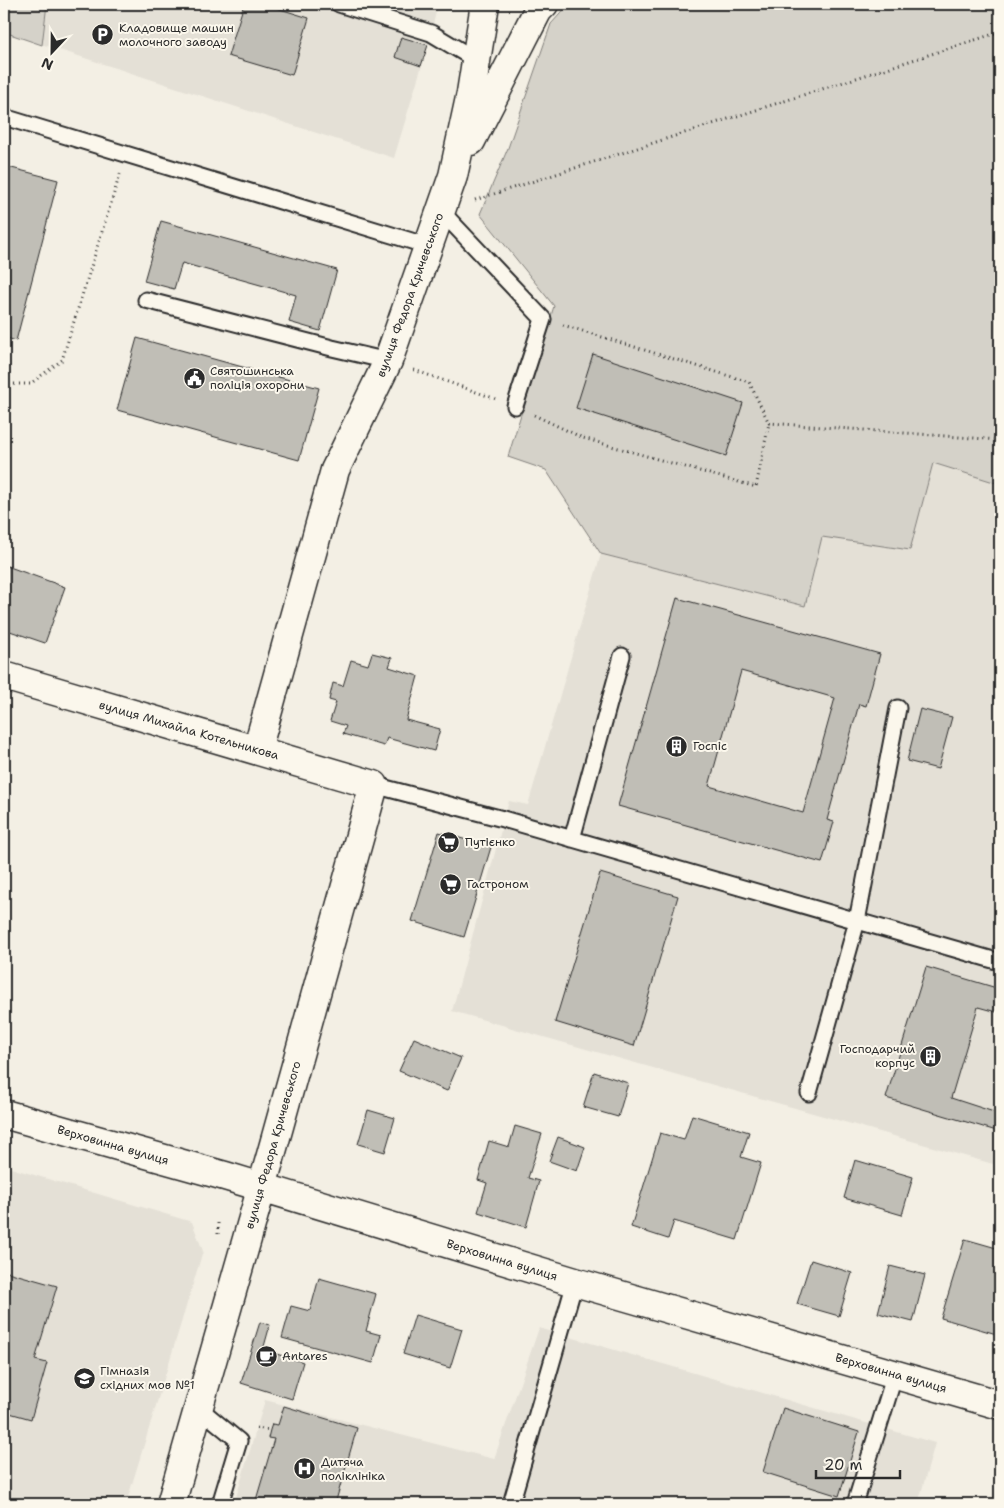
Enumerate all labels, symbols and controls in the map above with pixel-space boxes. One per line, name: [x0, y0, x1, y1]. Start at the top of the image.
place label: Кладовище машин молочного заводу: [119, 20, 234, 50]
parking icon: Кладовище машин молочного заводу: [91, 23, 115, 47]
north arrow: [28, 28, 78, 78]
text: N: [39, 54, 56, 74]
street label: вулиця Федора Кричевського: [373, 211, 447, 379]
place label: Святошинська поліція охорони: [210, 363, 305, 393]
public building icon: Святошинська поліція охорони: [182, 366, 206, 390]
street label: вулиця Михайла Котельникова: [97, 697, 281, 764]
building icon: Госпіс: [665, 734, 689, 758]
place label: Госпіс: [693, 738, 727, 754]
supermarket icon: Путієнко: [437, 830, 461, 854]
place label: Путієнко: [465, 834, 515, 850]
supermarket icon: Гастроном: [439, 872, 463, 896]
place label: Гастроном: [467, 876, 529, 892]
place label: Господарчий корпус: [840, 1041, 915, 1071]
building icon: Господарчий корпус: [919, 1044, 943, 1068]
street label: вулиця Федора Кричевського: [241, 1059, 305, 1231]
street label: Верховинна вулиця: [55, 1121, 171, 1169]
street label: Верховинна вулиця: [444, 1235, 560, 1285]
cafe icon: Antares: [254, 1344, 278, 1368]
place label: Antares: [282, 1348, 328, 1364]
street label: Верховинна вулиця: [833, 1349, 949, 1397]
place label: Гімназія східних мов №1: [100, 1363, 195, 1393]
school or university icon: Гімназія східних мов №1: [72, 1366, 96, 1390]
scale bar: [816, 1448, 900, 1480]
place label: Дитяча поліклініка: [321, 1454, 386, 1484]
text: 20 m: [824, 1455, 863, 1475]
hospital icon: Дитяча поліклініка: [293, 1457, 317, 1481]

